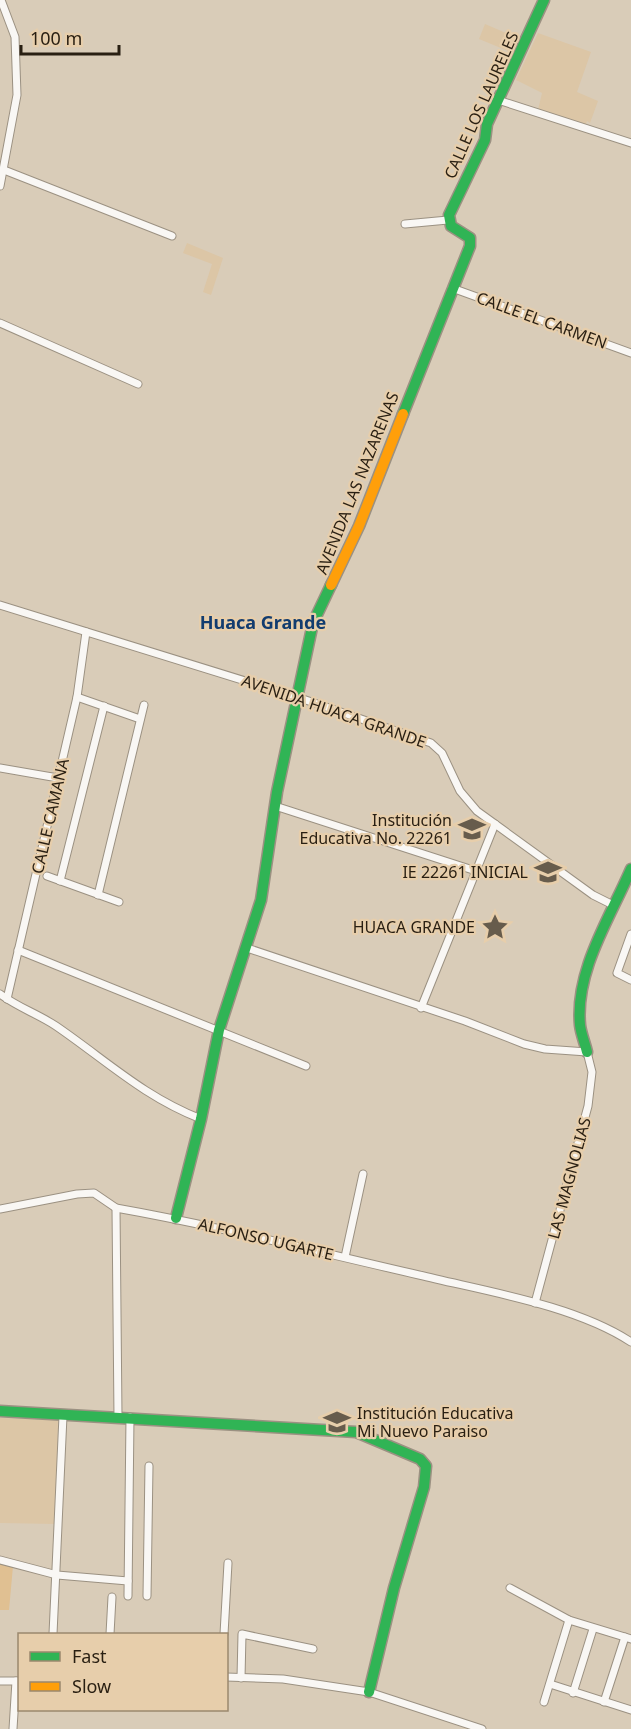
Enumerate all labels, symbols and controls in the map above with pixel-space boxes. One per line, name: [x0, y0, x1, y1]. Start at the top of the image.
scale bar: [21, 18, 118, 56]
text: 100 m: [30, 26, 82, 50]
street label: CALLE LOS LAURELES: [439, 28, 523, 182]
street label: CALLE EL CARMEN: [474, 286, 610, 354]
street label: AVENIDA LAS NAZARENAS: [310, 388, 404, 577]
district label: Huaca Grande: [200, 610, 326, 634]
street label: AVENIDA HUACA GRANDE: [239, 669, 429, 753]
street label: CALLE CAMANA: [26, 755, 74, 876]
place label: Institución Educativa No. 22261: [300, 809, 452, 849]
school or university icon: Institución Educativa No. 22261: [457, 814, 487, 844]
school or university icon: IE 22261 INICIAL: [533, 857, 563, 887]
place label: IE 22261 INICIAL: [402, 861, 528, 883]
place icon: HUACA GRANDE: [480, 912, 510, 942]
place label: HUACA GRANDE: [353, 916, 475, 938]
street label: LAS MAGNOLIAS: [542, 1115, 596, 1241]
street label: ALFONSO UGARTE: [196, 1213, 336, 1265]
place label: Institución Educativa Mi Nuevo Paraiso: [357, 1402, 513, 1442]
school or university icon: Institución Educativa Mi Nuevo Paraiso: [322, 1407, 352, 1437]
legend: [18, 1633, 228, 1711]
text: Fast: [72, 1644, 107, 1668]
text: Slow: [72, 1674, 111, 1698]

